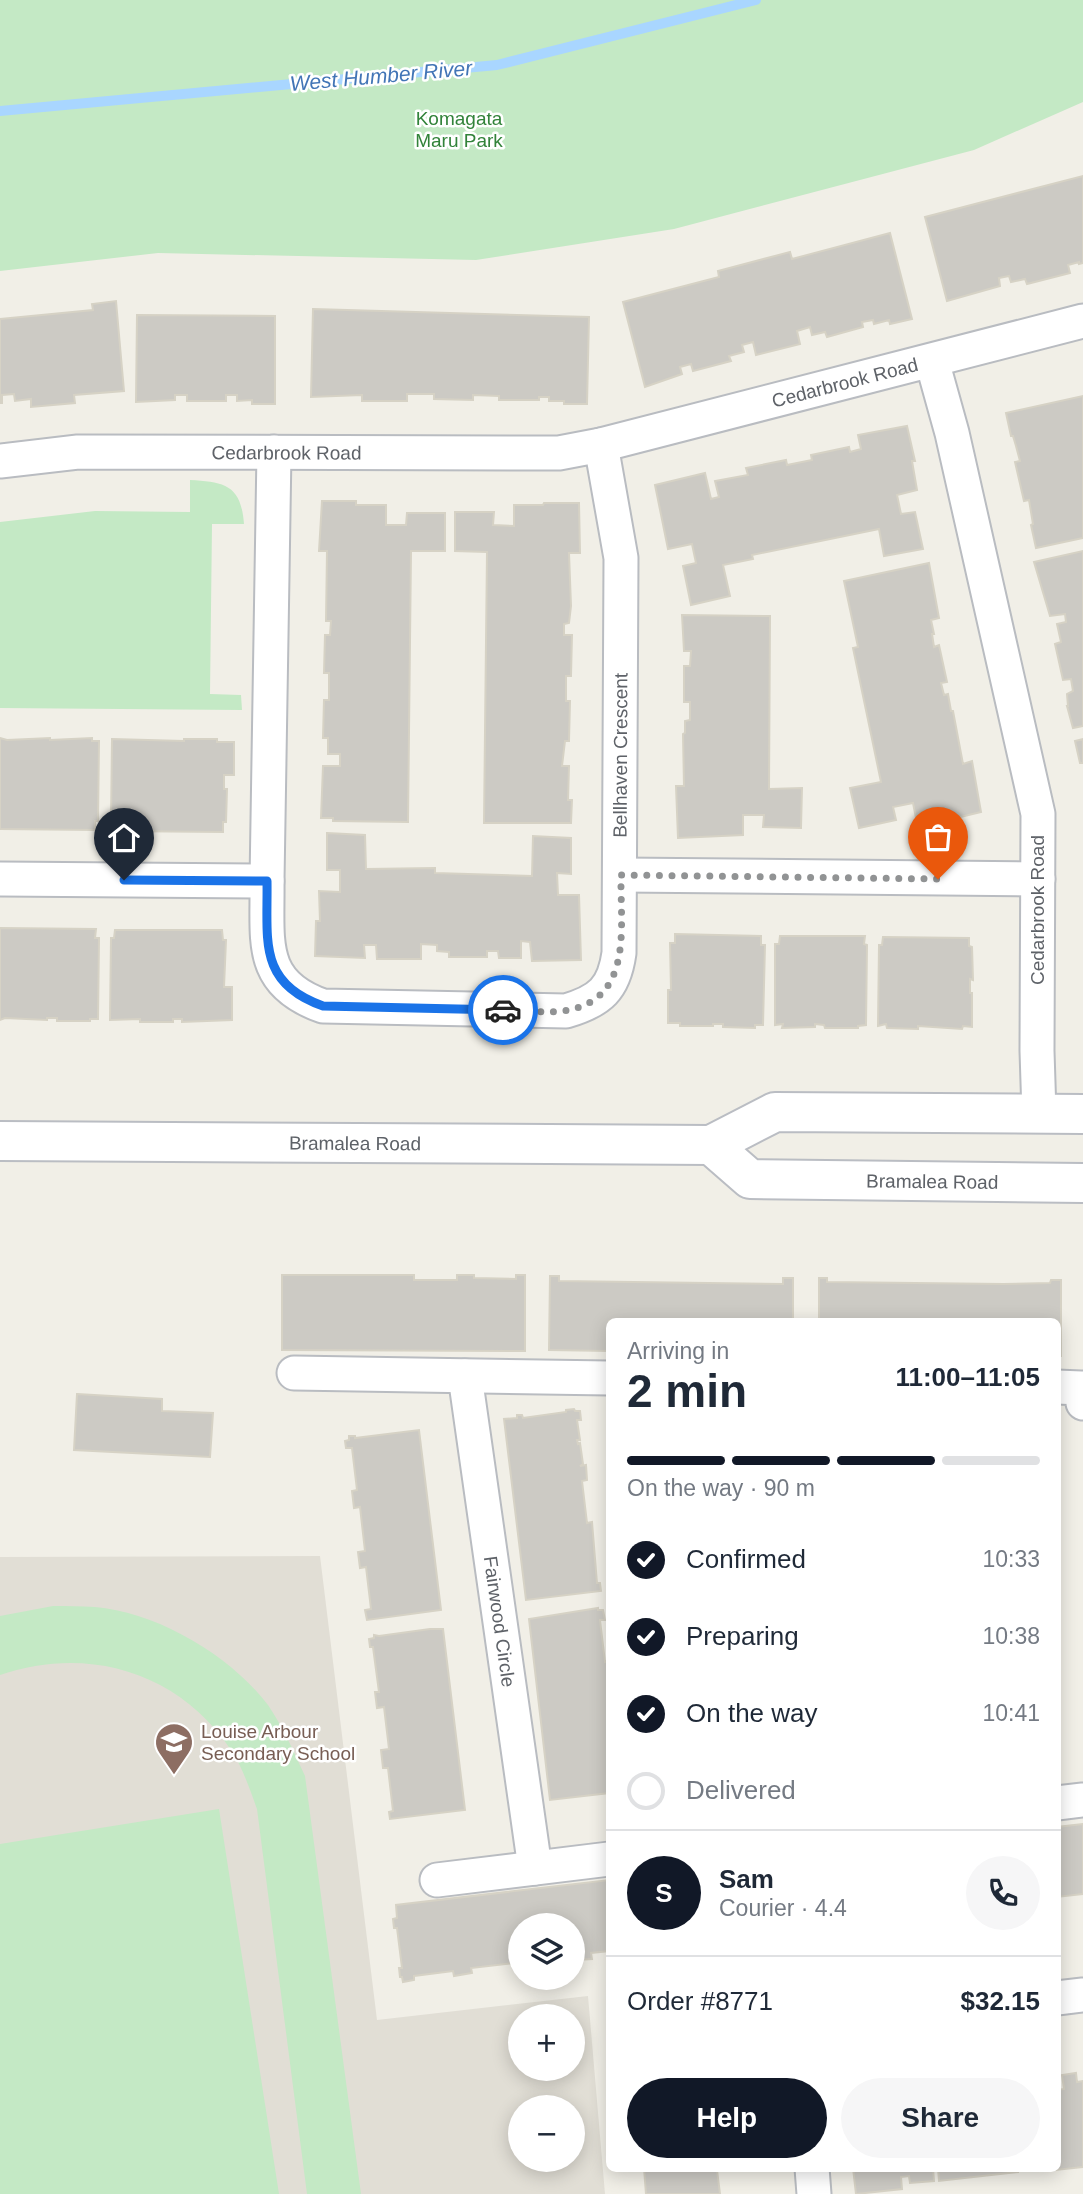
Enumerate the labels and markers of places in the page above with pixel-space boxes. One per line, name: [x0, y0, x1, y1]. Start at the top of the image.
pin: [908, 807, 968, 879]
pin: [94, 808, 154, 880]
school or university icon: Louise Arbour Secondary School: [153, 1721, 195, 1776]
place label: Louise Arbour Secondary School: [201, 1721, 355, 1764]

